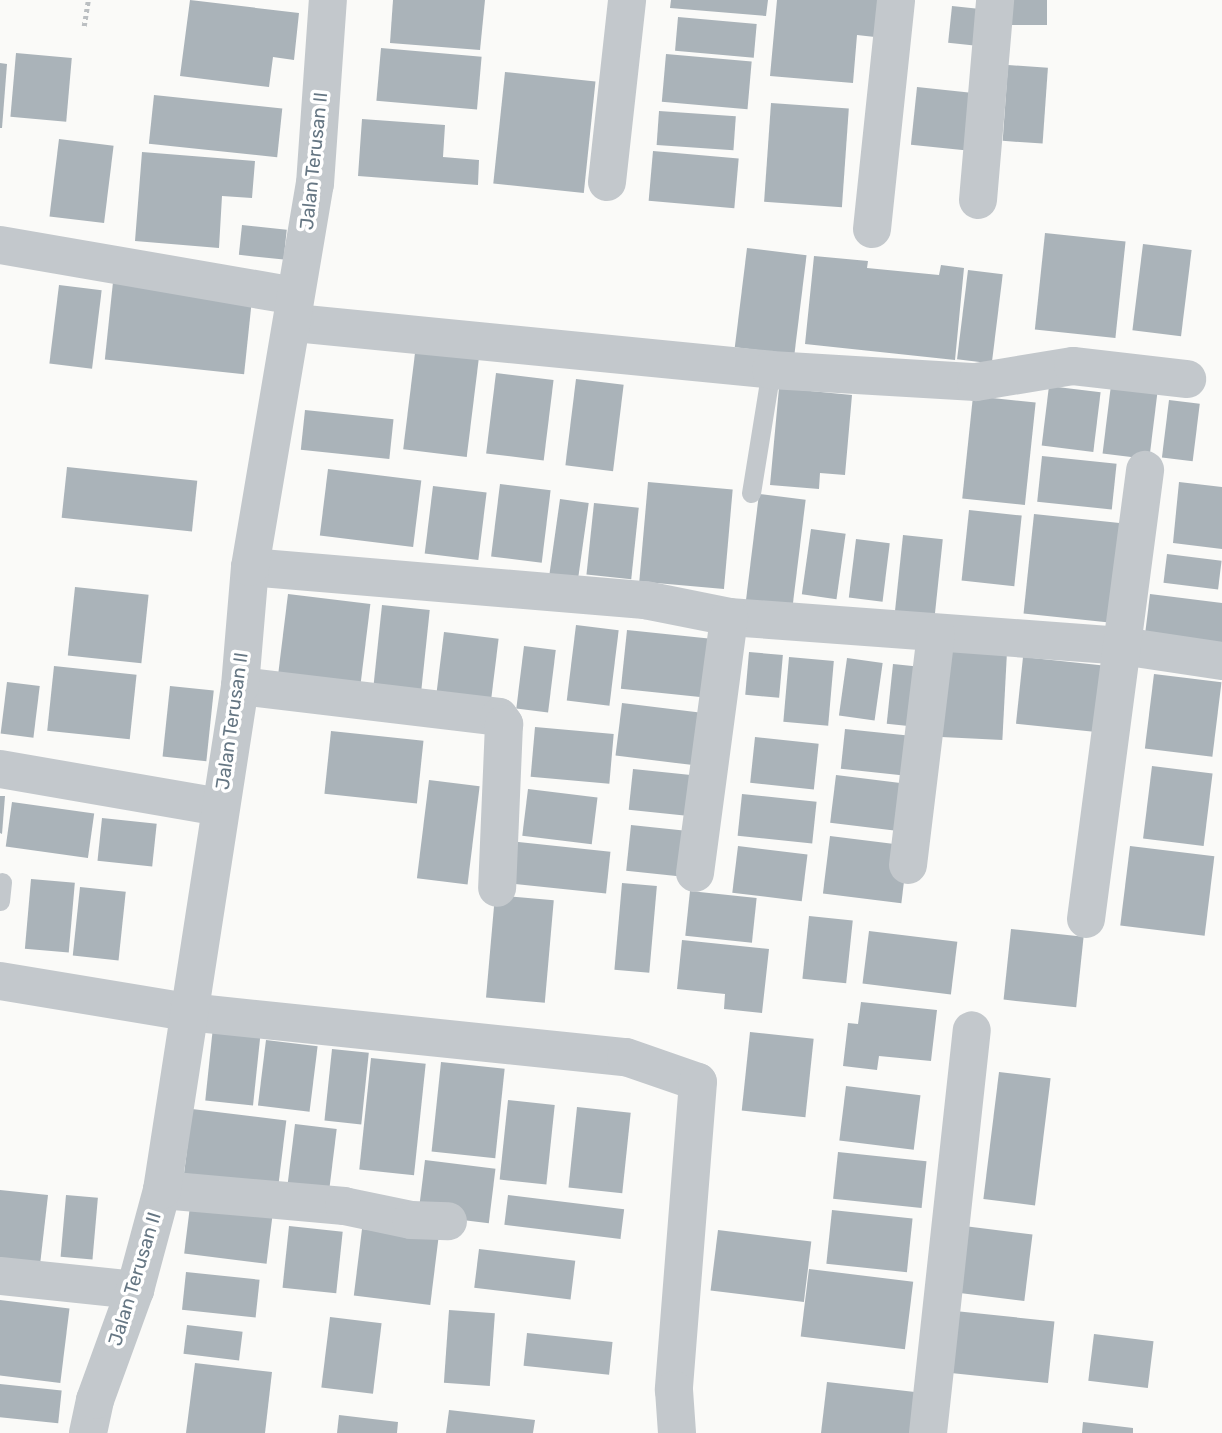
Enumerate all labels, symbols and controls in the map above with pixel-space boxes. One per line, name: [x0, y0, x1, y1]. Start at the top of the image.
street label: Jalan Terusan II: [295, 91, 333, 231]
street label: Jalan Terusan II: [211, 651, 253, 791]
street label: Jalan Terusan II: [104, 1209, 166, 1349]

